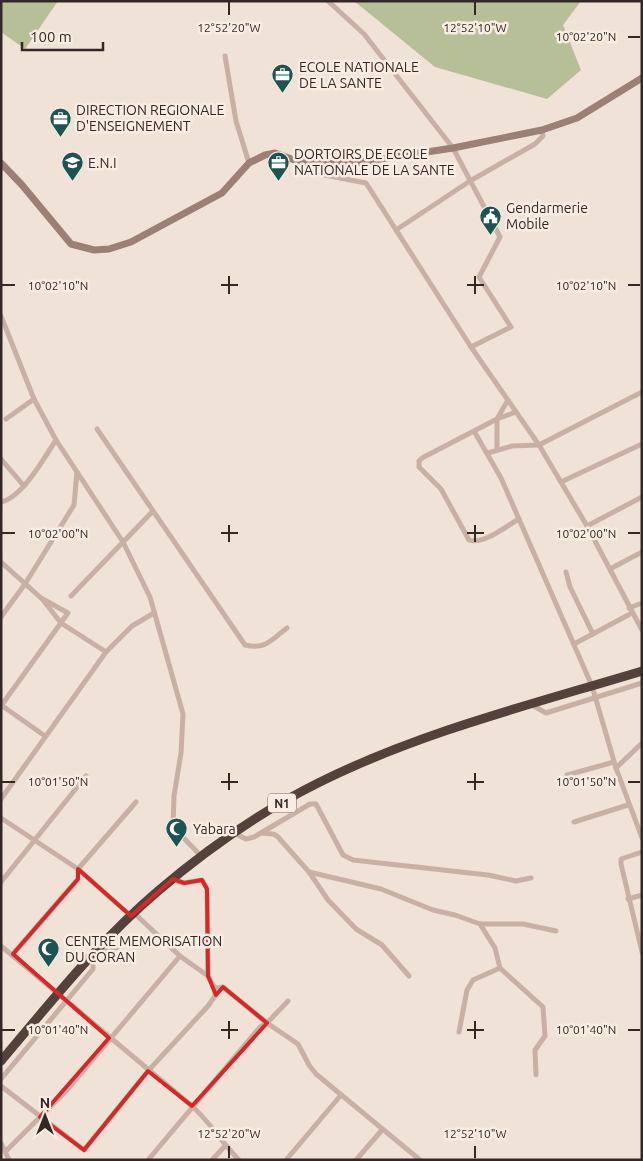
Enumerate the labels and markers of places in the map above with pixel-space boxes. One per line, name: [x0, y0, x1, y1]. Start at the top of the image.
place label: ECOLE NATIONALE DE LA SANTE: [299, 59, 419, 91]
office icon: ECOLE NATIONALE DE LA SANTE: [271, 63, 295, 94]
place label: DIRECTION REGIONALE D'ENSEIGNEMENT: [76, 102, 224, 134]
office icon: DIRECTION REGIONALE D'ENSEIGNEMENT: [48, 106, 72, 137]
place label: DORTOIRS DE ECOLE NATIONALE DE LA SANTE: [294, 146, 455, 178]
office icon: DORTOIRS DE ECOLE NATIONALE DE LA SANTE: [266, 150, 290, 181]
school or university icon: E.N.I: [60, 151, 84, 182]
place label: E.N.I: [88, 155, 116, 171]
place label: Gendarmerie Mobile: [506, 200, 588, 232]
public building icon: Gendarmerie Mobile: [478, 204, 502, 235]
mosque icon: Yabara: [165, 817, 189, 848]
place label: Yabara: [193, 821, 236, 837]
place label: CENTRE MEMORISATION DU CORAN: [65, 933, 222, 965]
mosque icon: CENTRE MEMORISATION DU CORAN: [37, 937, 61, 968]

